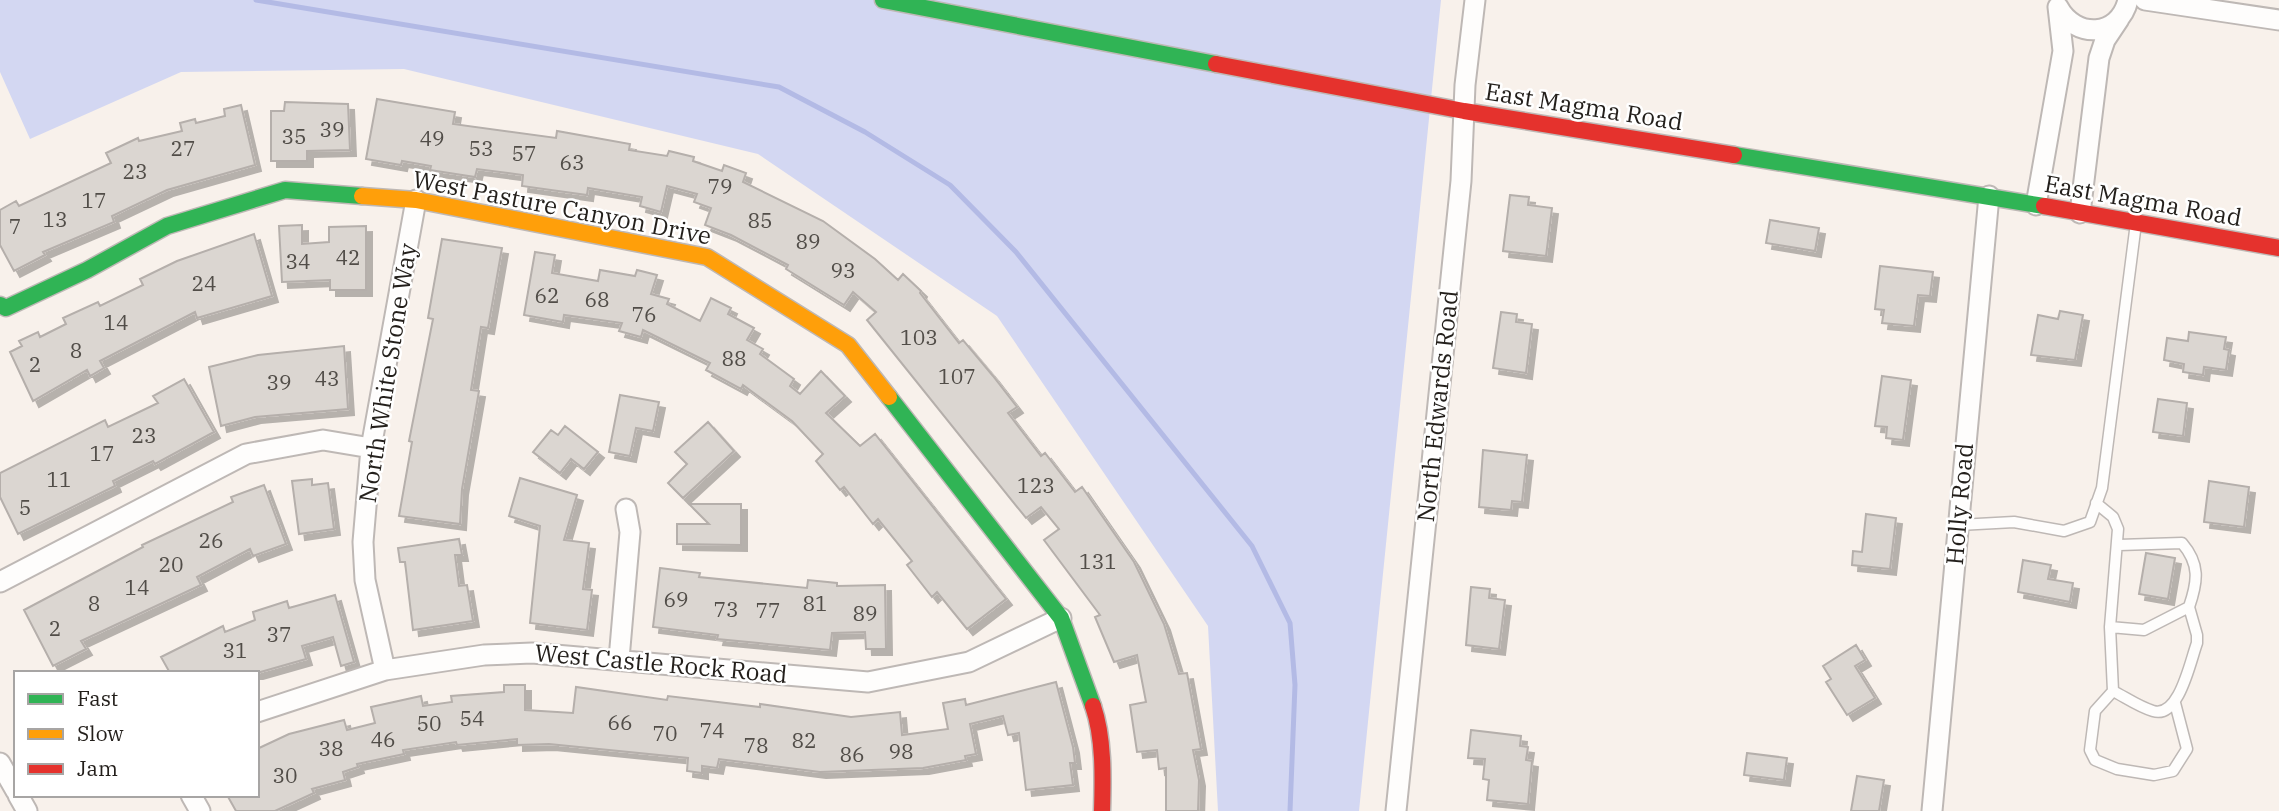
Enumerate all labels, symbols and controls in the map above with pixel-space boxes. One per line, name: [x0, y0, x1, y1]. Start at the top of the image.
street label: East Magma Road: [1483, 75, 1685, 137]
house number: 39: [319, 115, 345, 143]
house number: 35: [281, 122, 307, 150]
house number: 49: [419, 124, 445, 152]
house number: 27: [170, 134, 196, 162]
house number: 53: [468, 134, 494, 162]
house number: 57: [511, 139, 537, 167]
house number: 63: [559, 148, 585, 176]
house number: 23: [122, 157, 148, 185]
street label: West Pasture Canyon Drive: [410, 162, 714, 252]
street label: East Magma Road: [2042, 167, 2244, 233]
house number: 79: [707, 172, 733, 200]
house number: 17: [81, 186, 107, 214]
house number: 13: [42, 205, 68, 233]
house number: 85: [747, 206, 773, 234]
house number: 7: [9, 212, 21, 240]
house number: 89: [795, 227, 821, 255]
street label: North White Stone Way: [351, 241, 423, 505]
house number: 42: [335, 243, 361, 271]
house number: 34: [285, 247, 311, 275]
house number: 93: [830, 256, 856, 284]
house number: 24: [191, 269, 217, 297]
house number: 62: [534, 281, 560, 309]
house number: 68: [584, 285, 610, 313]
street label: North Edwards Road: [1409, 288, 1465, 523]
house number: 76: [631, 300, 657, 328]
house number: 14: [103, 308, 129, 336]
house number: 103: [900, 323, 938, 351]
house number: 8: [70, 336, 82, 364]
house number: 88: [721, 344, 747, 372]
house number: 2: [29, 350, 41, 378]
house number: 107: [938, 362, 976, 390]
house number: 43: [314, 364, 340, 392]
house number: 39: [266, 368, 292, 396]
house number: 23: [131, 421, 157, 449]
house number: 17: [89, 439, 115, 467]
street label: Holly Road: [1938, 442, 1980, 566]
house number: 11: [46, 465, 72, 493]
house number: 123: [1017, 471, 1055, 499]
house number: 5: [19, 493, 31, 521]
house number: 26: [198, 526, 224, 554]
house number: 131: [1079, 547, 1117, 575]
house number: 20: [158, 550, 184, 578]
house number: 14: [124, 573, 150, 601]
house number: 69: [663, 585, 689, 613]
house number: 8: [88, 589, 100, 617]
house number: 81: [802, 589, 828, 617]
house number: 73: [713, 595, 739, 623]
house number: 77: [755, 596, 781, 624]
house number: 89: [852, 599, 878, 627]
house number: 2: [49, 614, 61, 642]
house number: 37: [266, 620, 292, 648]
house number: 31: [222, 636, 248, 664]
street label: West Castle Rock Road: [533, 636, 789, 690]
legend: [14, 671, 259, 797]
text: Fast: [77, 684, 118, 712]
house number: 54: [459, 704, 485, 732]
house number: 66: [607, 708, 633, 736]
house number: 50: [416, 709, 442, 737]
house number: 74: [699, 716, 725, 744]
text: Slow: [77, 719, 124, 747]
house number: 70: [652, 719, 678, 747]
house number: 46: [370, 725, 396, 753]
house number: 82: [791, 726, 817, 754]
house number: 78: [743, 731, 769, 759]
house number: 38: [318, 734, 344, 762]
house number: 98: [888, 737, 914, 765]
house number: 86: [839, 740, 865, 768]
text: Jam: [77, 754, 118, 782]
house number: 30: [272, 761, 298, 789]

